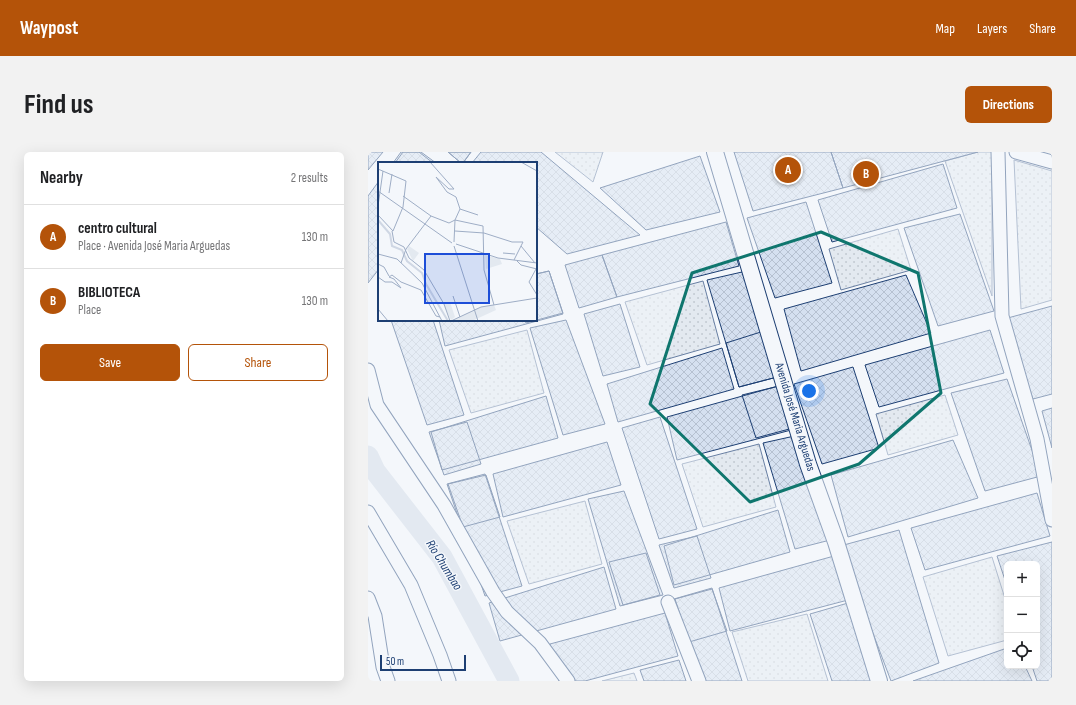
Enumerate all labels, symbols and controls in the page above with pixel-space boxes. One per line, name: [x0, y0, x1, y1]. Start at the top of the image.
text: Waypost: [20, 17, 78, 40]
text: Map: [935, 20, 955, 37]
text: Layers: [977, 20, 1007, 37]
text: Share: [1029, 20, 1056, 37]
button: Directions: [965, 86, 1052, 123]
text: Find us: [24, 88, 93, 121]
pin: A: [775, 155, 801, 185]
pin: B: [853, 159, 879, 189]
inset map: [378, 162, 537, 321]
text: Nearby: [40, 168, 83, 188]
text: 2 results: [291, 170, 328, 186]
text: centro cultural: [78, 219, 157, 238]
text: A: [50, 229, 56, 245]
text: 130 m: [302, 229, 328, 245]
text: Place · Avenida José Maria Arguedas: [78, 238, 230, 254]
text: BIBLIOTECA: [78, 283, 140, 302]
text: B: [50, 293, 56, 309]
text: 130 m: [302, 293, 328, 309]
text: Place: [78, 302, 101, 318]
button: Save: [40, 344, 180, 381]
button: Share: [188, 344, 328, 381]
street label: Avenida José Maria Arguedas: [771, 360, 819, 473]
your location: [799, 381, 819, 401]
water label: Río Chumbao: [422, 537, 466, 594]
map controls: [1004, 561, 1040, 669]
button: +: [1004, 561, 1040, 597]
button: −: [1004, 597, 1040, 633]
button: locate: [1004, 633, 1040, 669]
scale bar: [380, 653, 466, 672]
text: 50 m: [386, 655, 404, 668]

